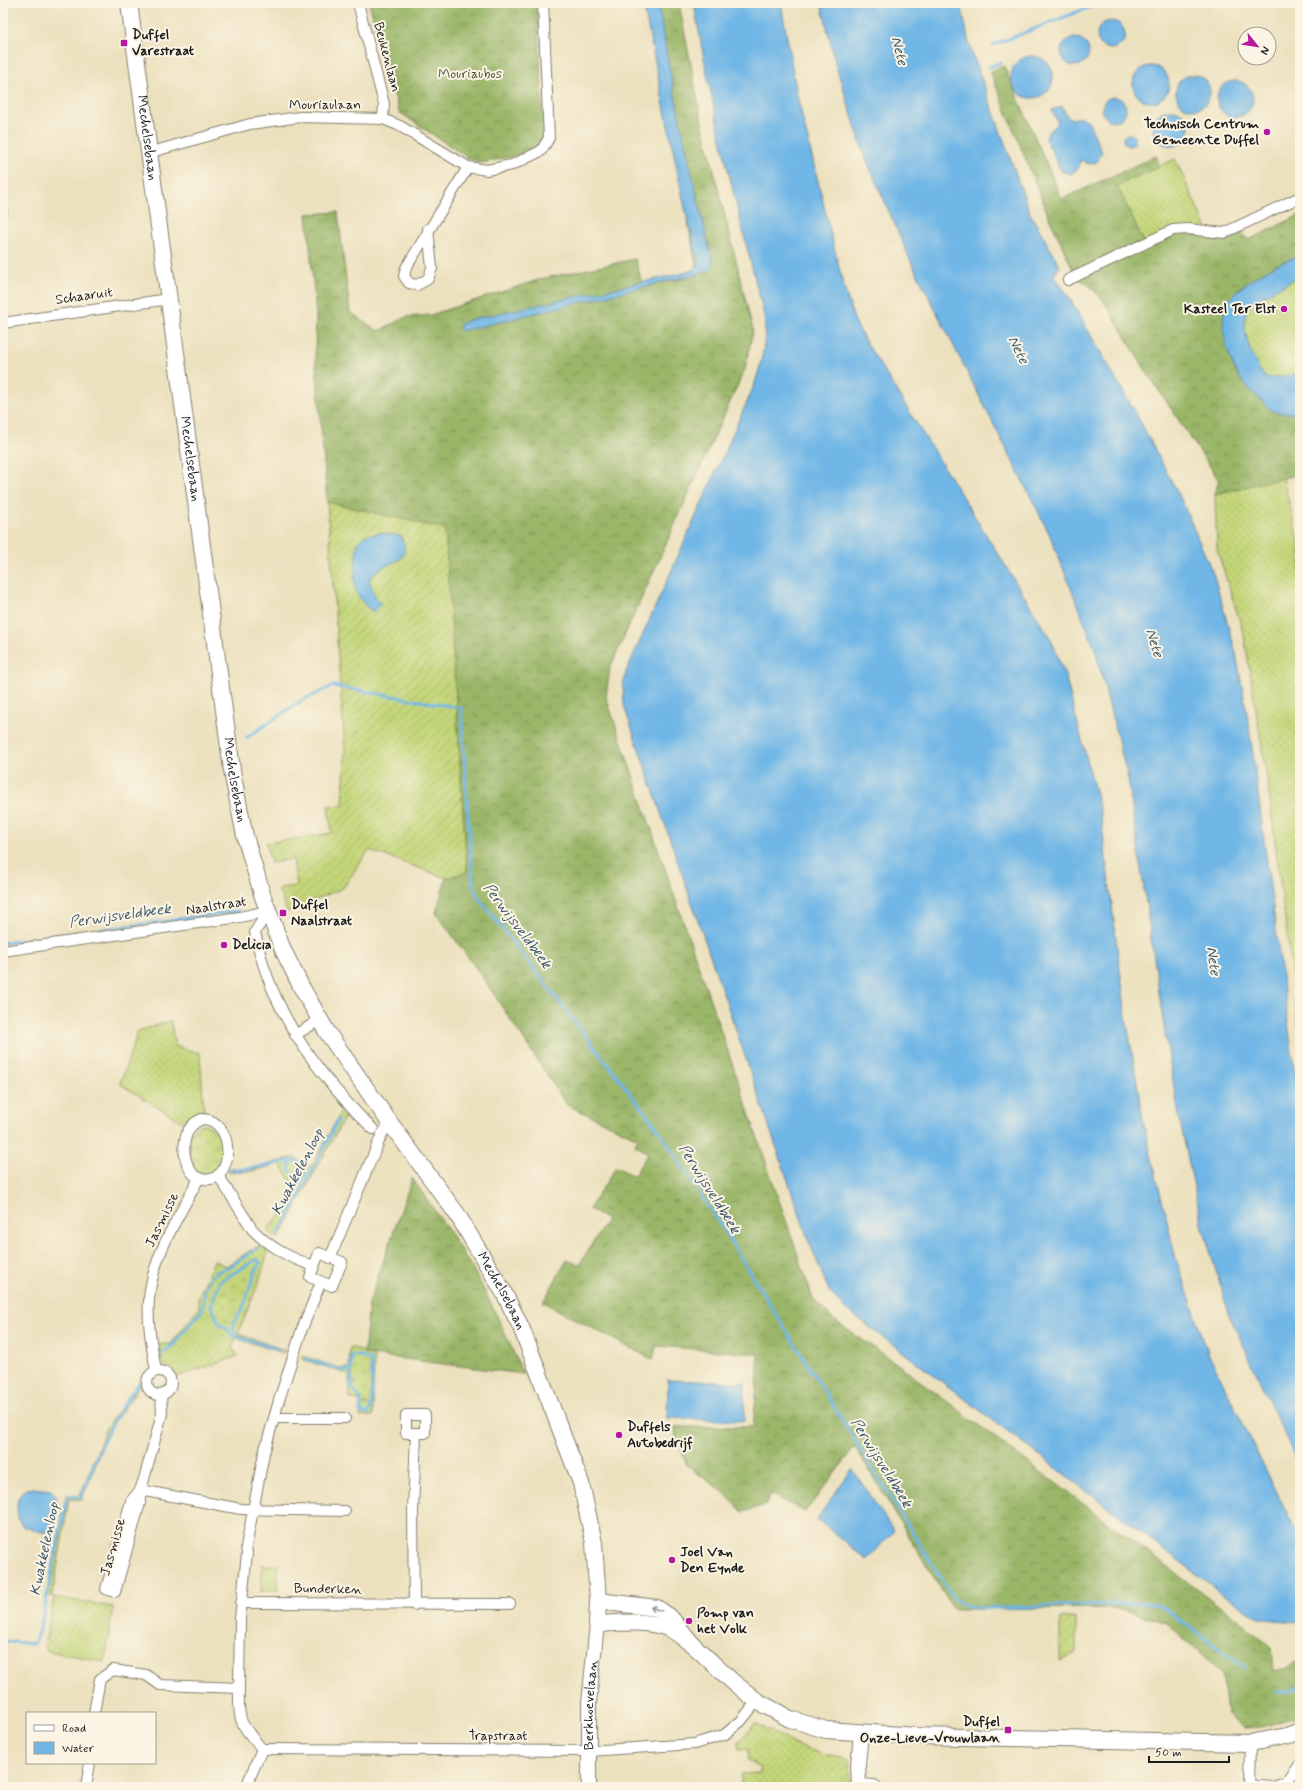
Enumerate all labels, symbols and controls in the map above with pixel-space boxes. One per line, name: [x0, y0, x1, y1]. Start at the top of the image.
street label: Beukenlaan: [369, 20, 405, 94]
place label: Duffel Varestraat: [132, 26, 195, 60]
north arrow: [1237, 26, 1277, 66]
water label: Nete: [886, 34, 913, 69]
marker: Duffel Varestraat: [119, 38, 129, 48]
text: N: [1257, 44, 1273, 57]
park label: Mouriaubos: [438, 65, 502, 83]
street label: Mechelsebaan: [132, 94, 162, 182]
street label: Mouriaulaan: [289, 96, 361, 114]
place label: Technisch Centrum Gemeente Duffel: [1144, 115, 1260, 149]
marker: Technisch Centrum Gemeente Duffel: [1262, 127, 1272, 137]
street label: Schaaruit: [54, 283, 114, 309]
place label: Kasteel Ter Elst: [1184, 300, 1276, 318]
marker: Kasteel Ter Elst: [1279, 304, 1289, 314]
water label: Nete: [1003, 333, 1034, 369]
street label: Mechelsebaan: [176, 415, 205, 503]
water label: Nete: [1140, 626, 1168, 661]
street label: Mechelsebaan: [219, 736, 251, 824]
water label: Perwijsveldbeek: [478, 879, 557, 974]
street label: Naalstraat: [184, 892, 248, 920]
place label: Duffel Naalstraat: [291, 896, 353, 930]
water label: Perwijsveldbeek: [68, 899, 174, 933]
marker: Duffel Naalstraat: [278, 908, 288, 918]
place label: Delicia: [232, 936, 272, 954]
marker: Delicia: [219, 940, 229, 950]
water label: Nete: [1201, 945, 1225, 978]
water label: Kwakkelenloop: [267, 1124, 330, 1219]
water label: Perwijsveldbeek: [673, 1140, 745, 1239]
street label: Jasmisse: [141, 1189, 183, 1250]
street label: Mechelsebaan: [473, 1249, 530, 1333]
water label: Perwijsveldbeek: [845, 1414, 917, 1513]
place label: Duffels Autobedrijf: [627, 1418, 693, 1453]
marker: Duffels Autobedrijf: [614, 1430, 624, 1440]
water label: Kwakkelenloop: [25, 1499, 65, 1597]
street label: Jasmisse: [96, 1516, 130, 1578]
place label: Joel Van Den Eynde: [680, 1543, 745, 1577]
marker: Joel Van Den Eynde: [667, 1555, 677, 1565]
street label: Bunderken: [294, 1579, 362, 1599]
place label: Pomp van het Volk: [697, 1604, 754, 1638]
one-way arrow: [649, 1605, 662, 1612]
marker: Pomp van het Volk: [684, 1616, 694, 1626]
street label: Berkhoevelaan: [580, 1659, 602, 1750]
legend: [26, 1712, 156, 1764]
place label: Duffel Onze-Lieve-Vrouwlaan: [860, 1713, 1001, 1747]
text: Road: [62, 1721, 86, 1737]
marker: Duffel Onze-Lieve-Vrouwlaan: [1003, 1725, 1013, 1735]
street label: Trapstraat: [468, 1727, 528, 1745]
scale bar: [1149, 1738, 1229, 1764]
text: Water: [62, 1741, 94, 1757]
text: 50 m: [1155, 1745, 1182, 1761]

